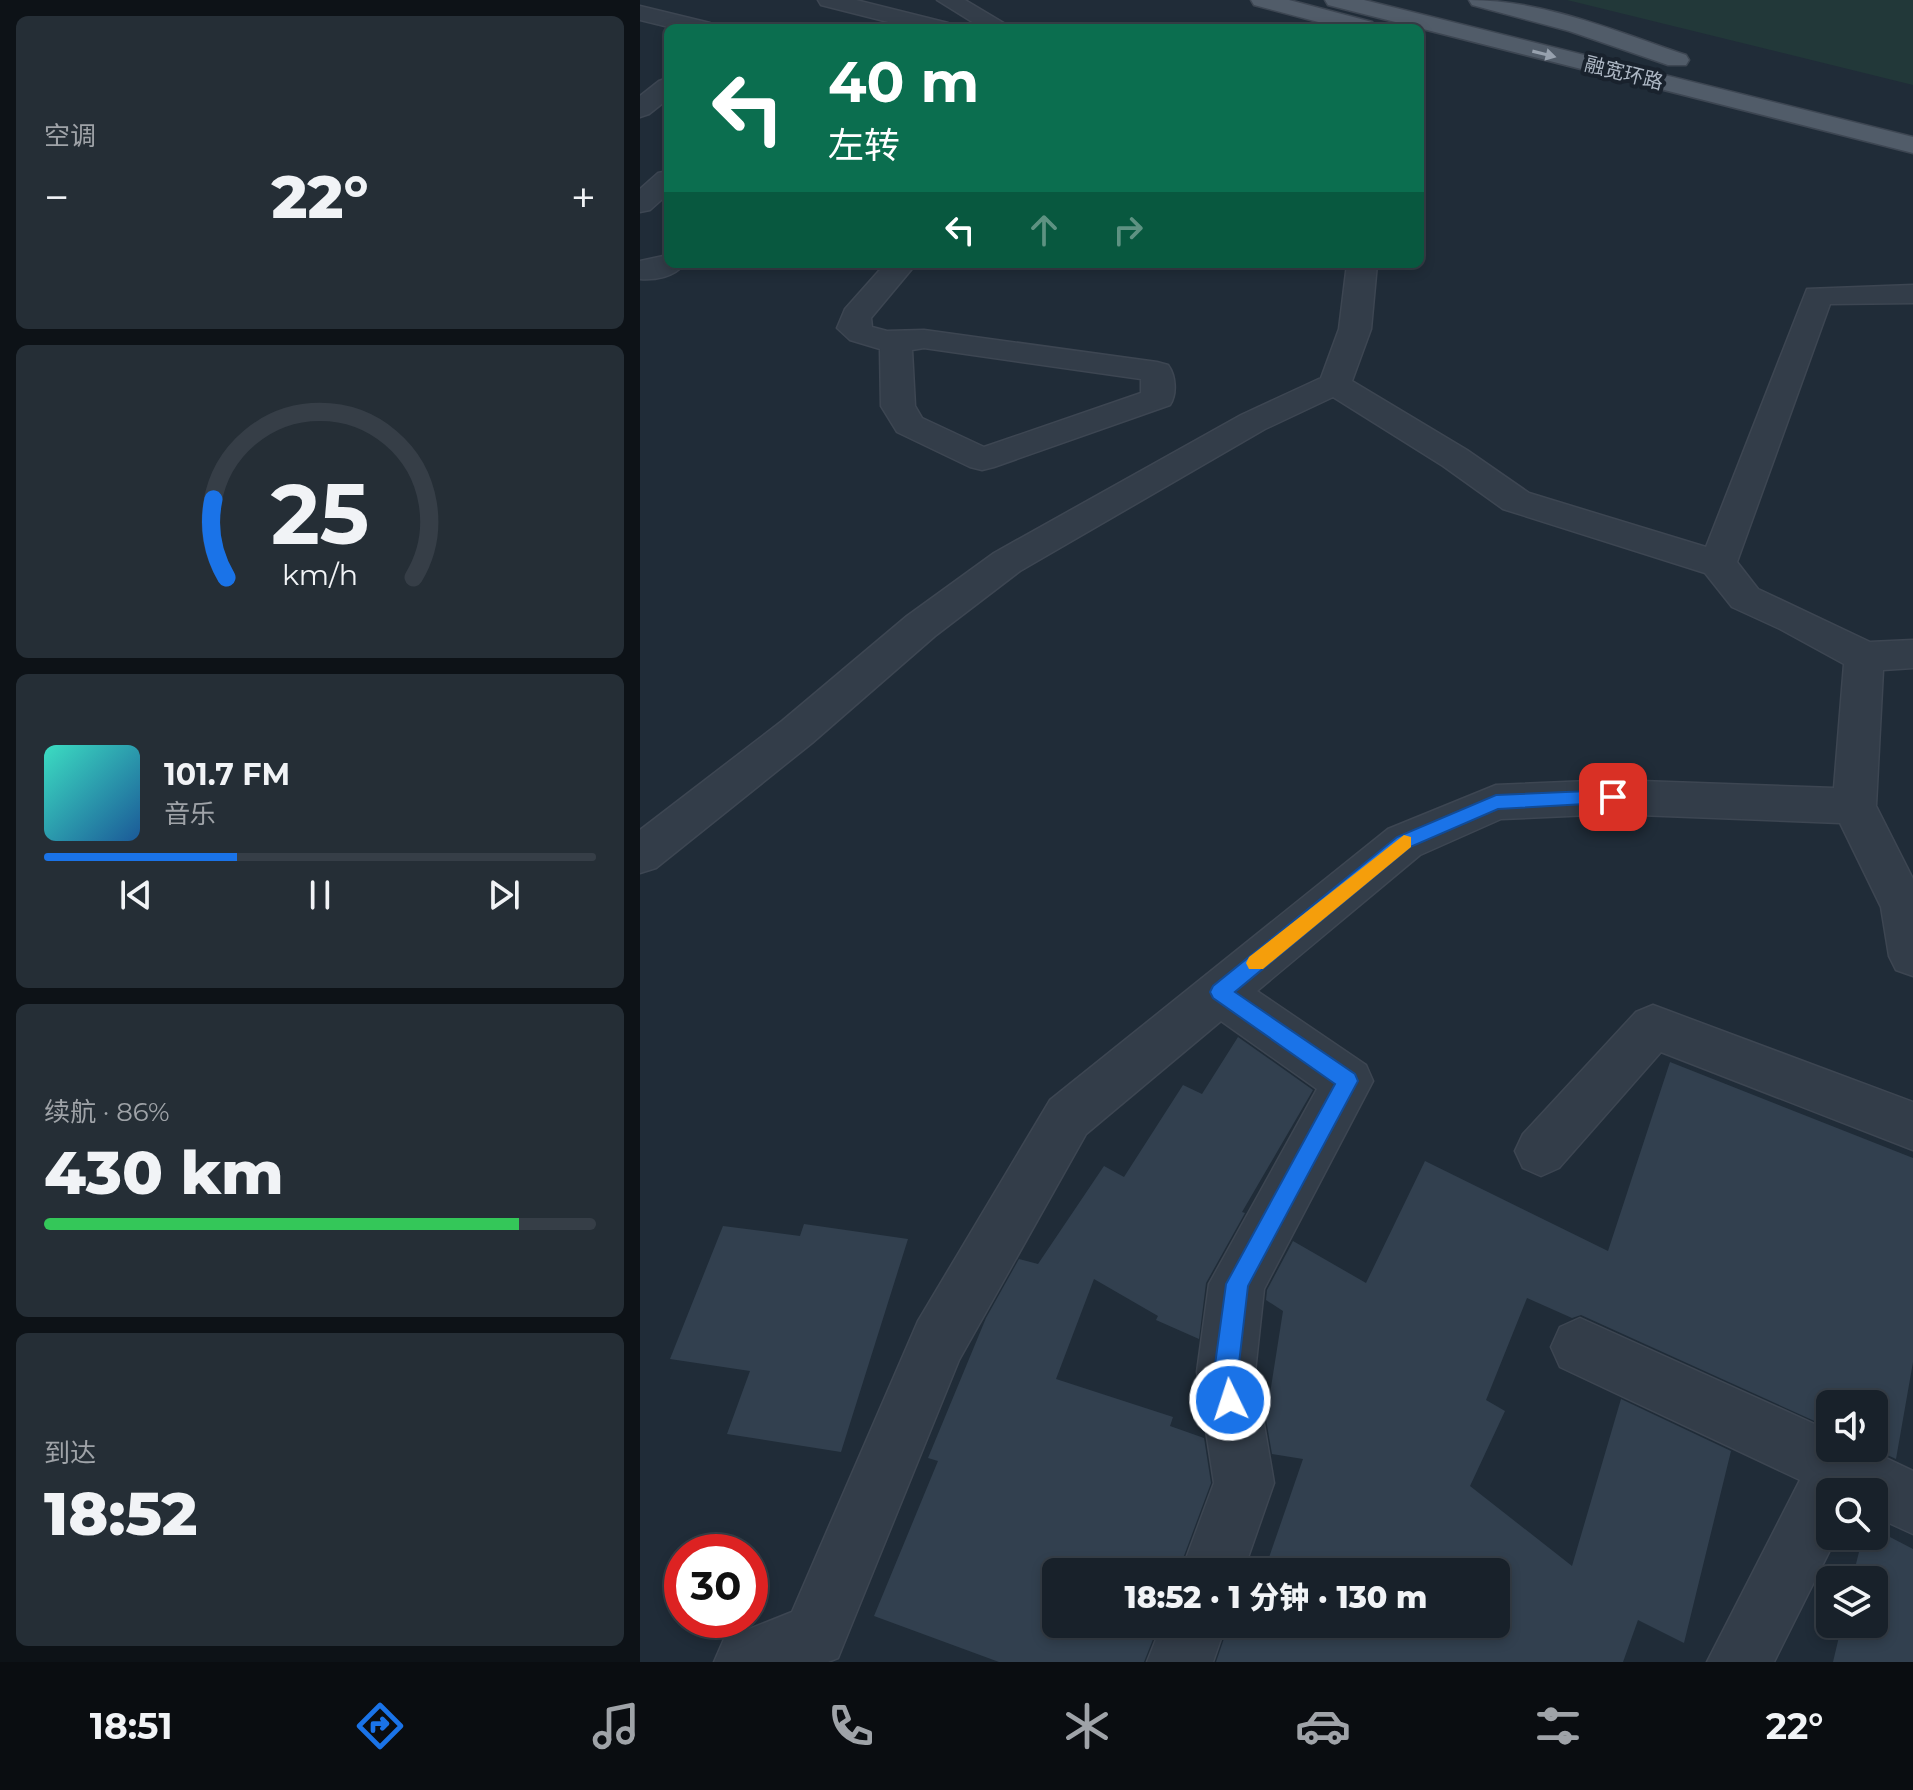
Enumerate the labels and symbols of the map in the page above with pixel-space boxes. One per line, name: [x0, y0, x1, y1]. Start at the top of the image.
one-way arrow: [1532, 48, 1557, 60]
street label: 融宽环路: [1582, 52, 1666, 94]
pin: [1579, 763, 1647, 831]
position arrow: [1188, 1358, 1272, 1442]
speed limit sign: 30: [664, 1534, 768, 1638]

